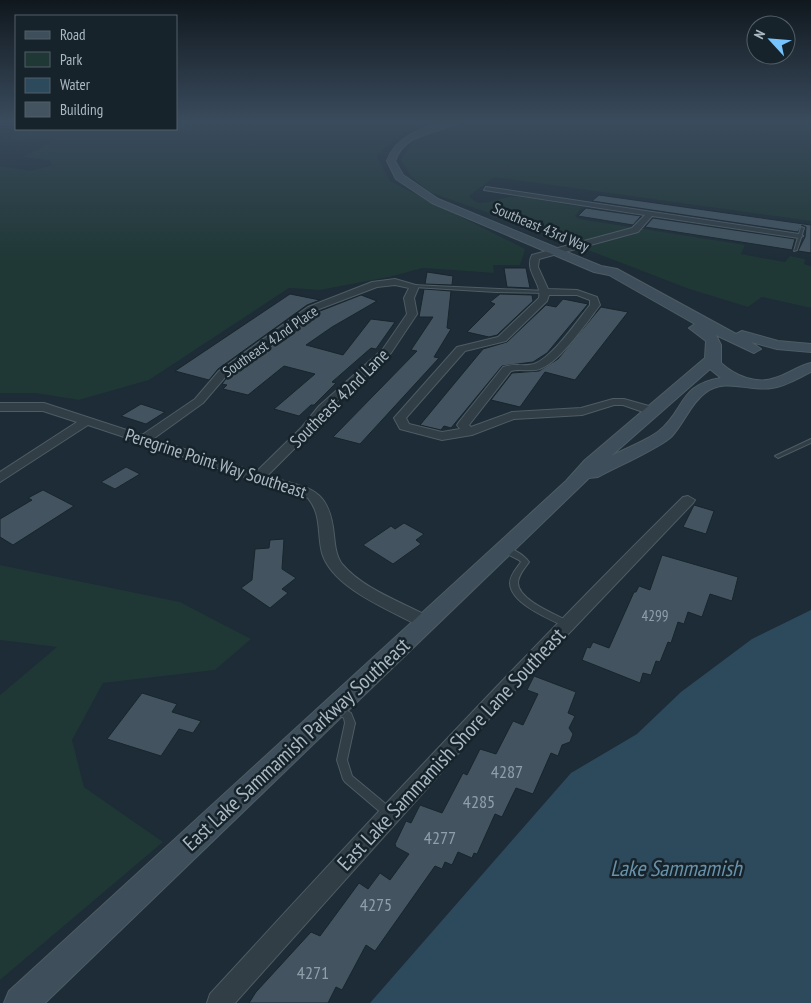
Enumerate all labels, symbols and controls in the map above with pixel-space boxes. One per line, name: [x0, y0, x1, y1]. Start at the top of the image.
legend: [15, 15, 178, 130]
north arrow: [746, 15, 796, 65]
text: Road: [60, 25, 86, 44]
text: N: [750, 27, 769, 42]
text: Park: [60, 50, 82, 69]
text: Water: [60, 75, 91, 94]
text: Building: [60, 100, 103, 119]
street label: Southeast 43rd Way: [490, 198, 592, 256]
street label: Southeast 42nd Place: [219, 301, 321, 381]
street label: Southeast 42nd Lane: [285, 344, 393, 452]
street label: Peregrine Point Way Southeast: [122, 423, 310, 503]
house number: 4299: [641, 606, 669, 625]
street label: East Lake Sammamish Shore Lane Southeast: [331, 622, 571, 876]
street label: East Lake Sammamish Parkway Southeast: [177, 631, 415, 856]
house number: 4287: [491, 760, 523, 783]
house number: 4285: [463, 790, 495, 813]
house number: 4277: [424, 826, 456, 849]
water label: Lake Sammamish: [610, 854, 743, 882]
house number: 4275: [360, 893, 392, 916]
house number: 4271: [297, 961, 329, 984]

